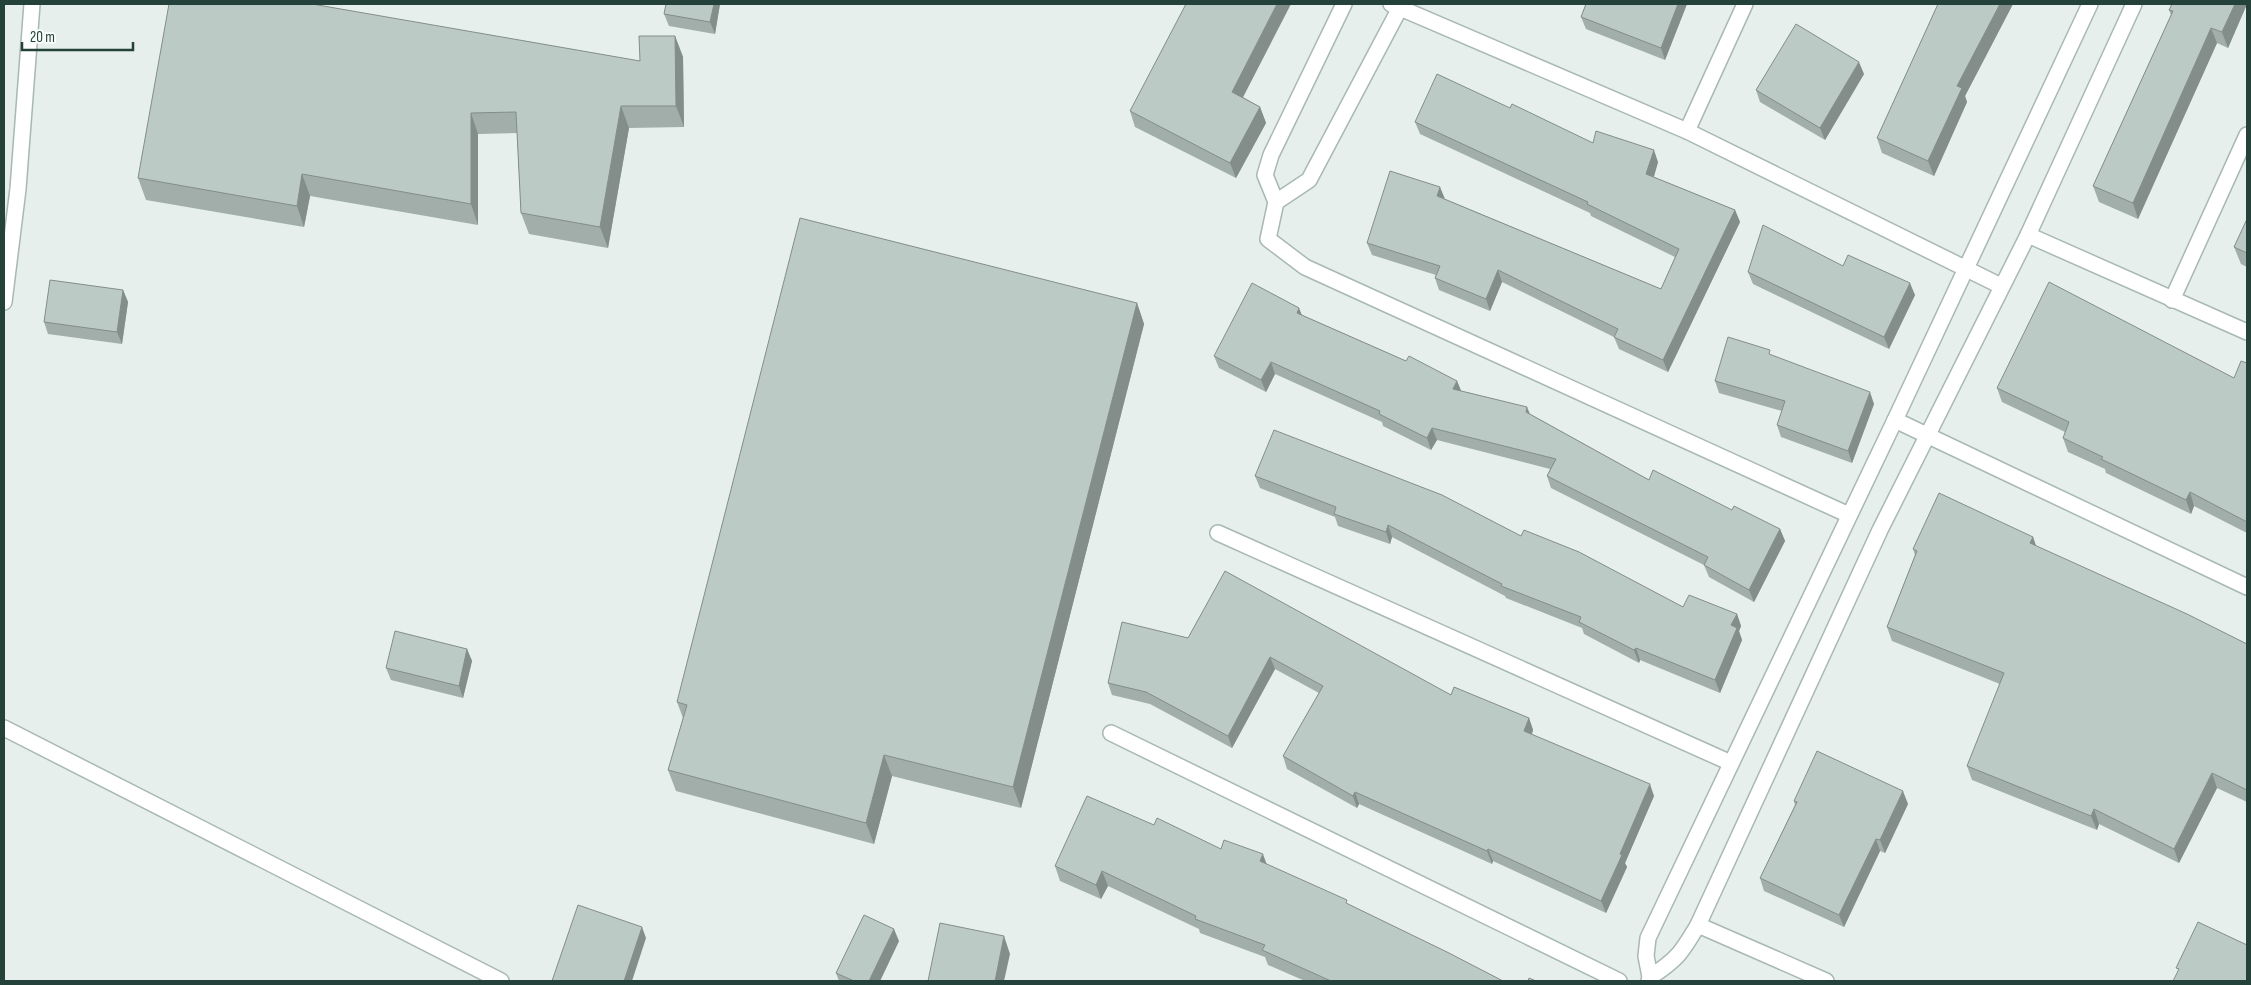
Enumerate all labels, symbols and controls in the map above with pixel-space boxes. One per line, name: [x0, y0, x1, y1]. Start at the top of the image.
scale bar: [22, 20, 134, 52]
text: 20 m: [30, 28, 55, 47]

